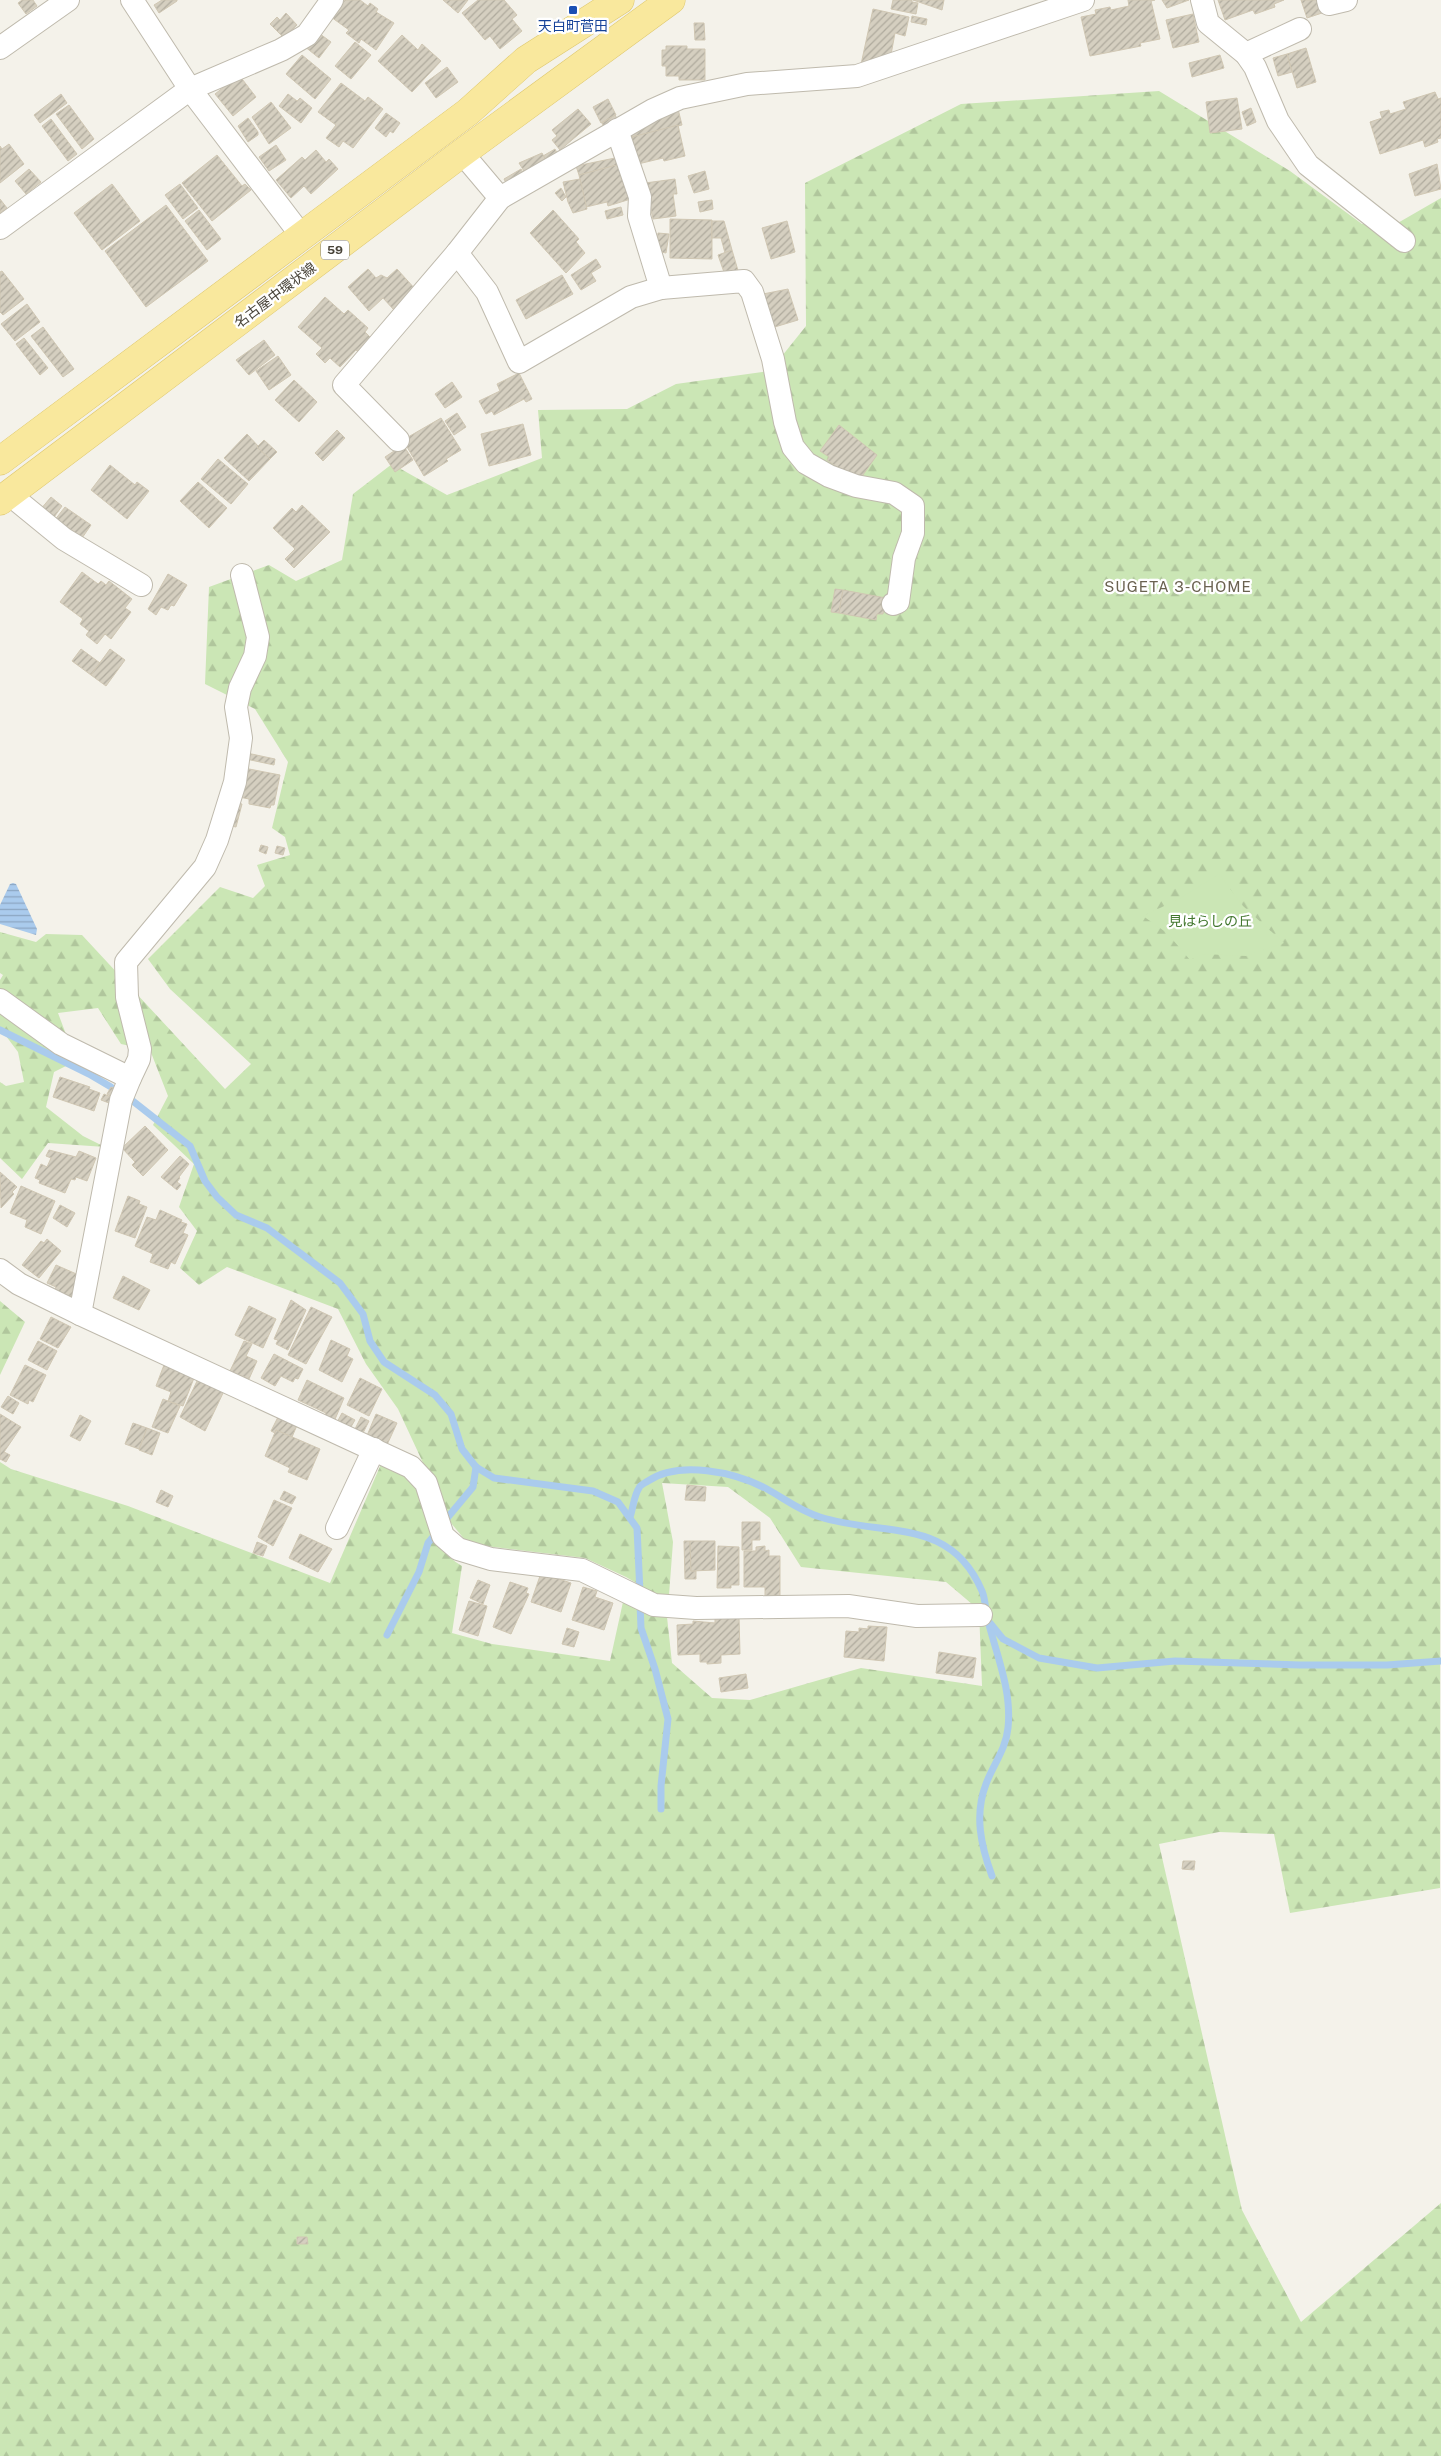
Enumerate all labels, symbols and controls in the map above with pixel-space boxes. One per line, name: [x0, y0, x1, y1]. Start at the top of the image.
marker: 天白町菅田: [567, 4, 579, 16]
place label: 天白町菅田: [538, 18, 608, 34]
road number: 59: [321, 240, 349, 260]
street label: 名古屋中環状線: [231, 259, 319, 331]
district label: SUGETA 3-CHOME: [1104, 578, 1252, 595]
park label: 見はらしの丘: [1168, 913, 1252, 929]

